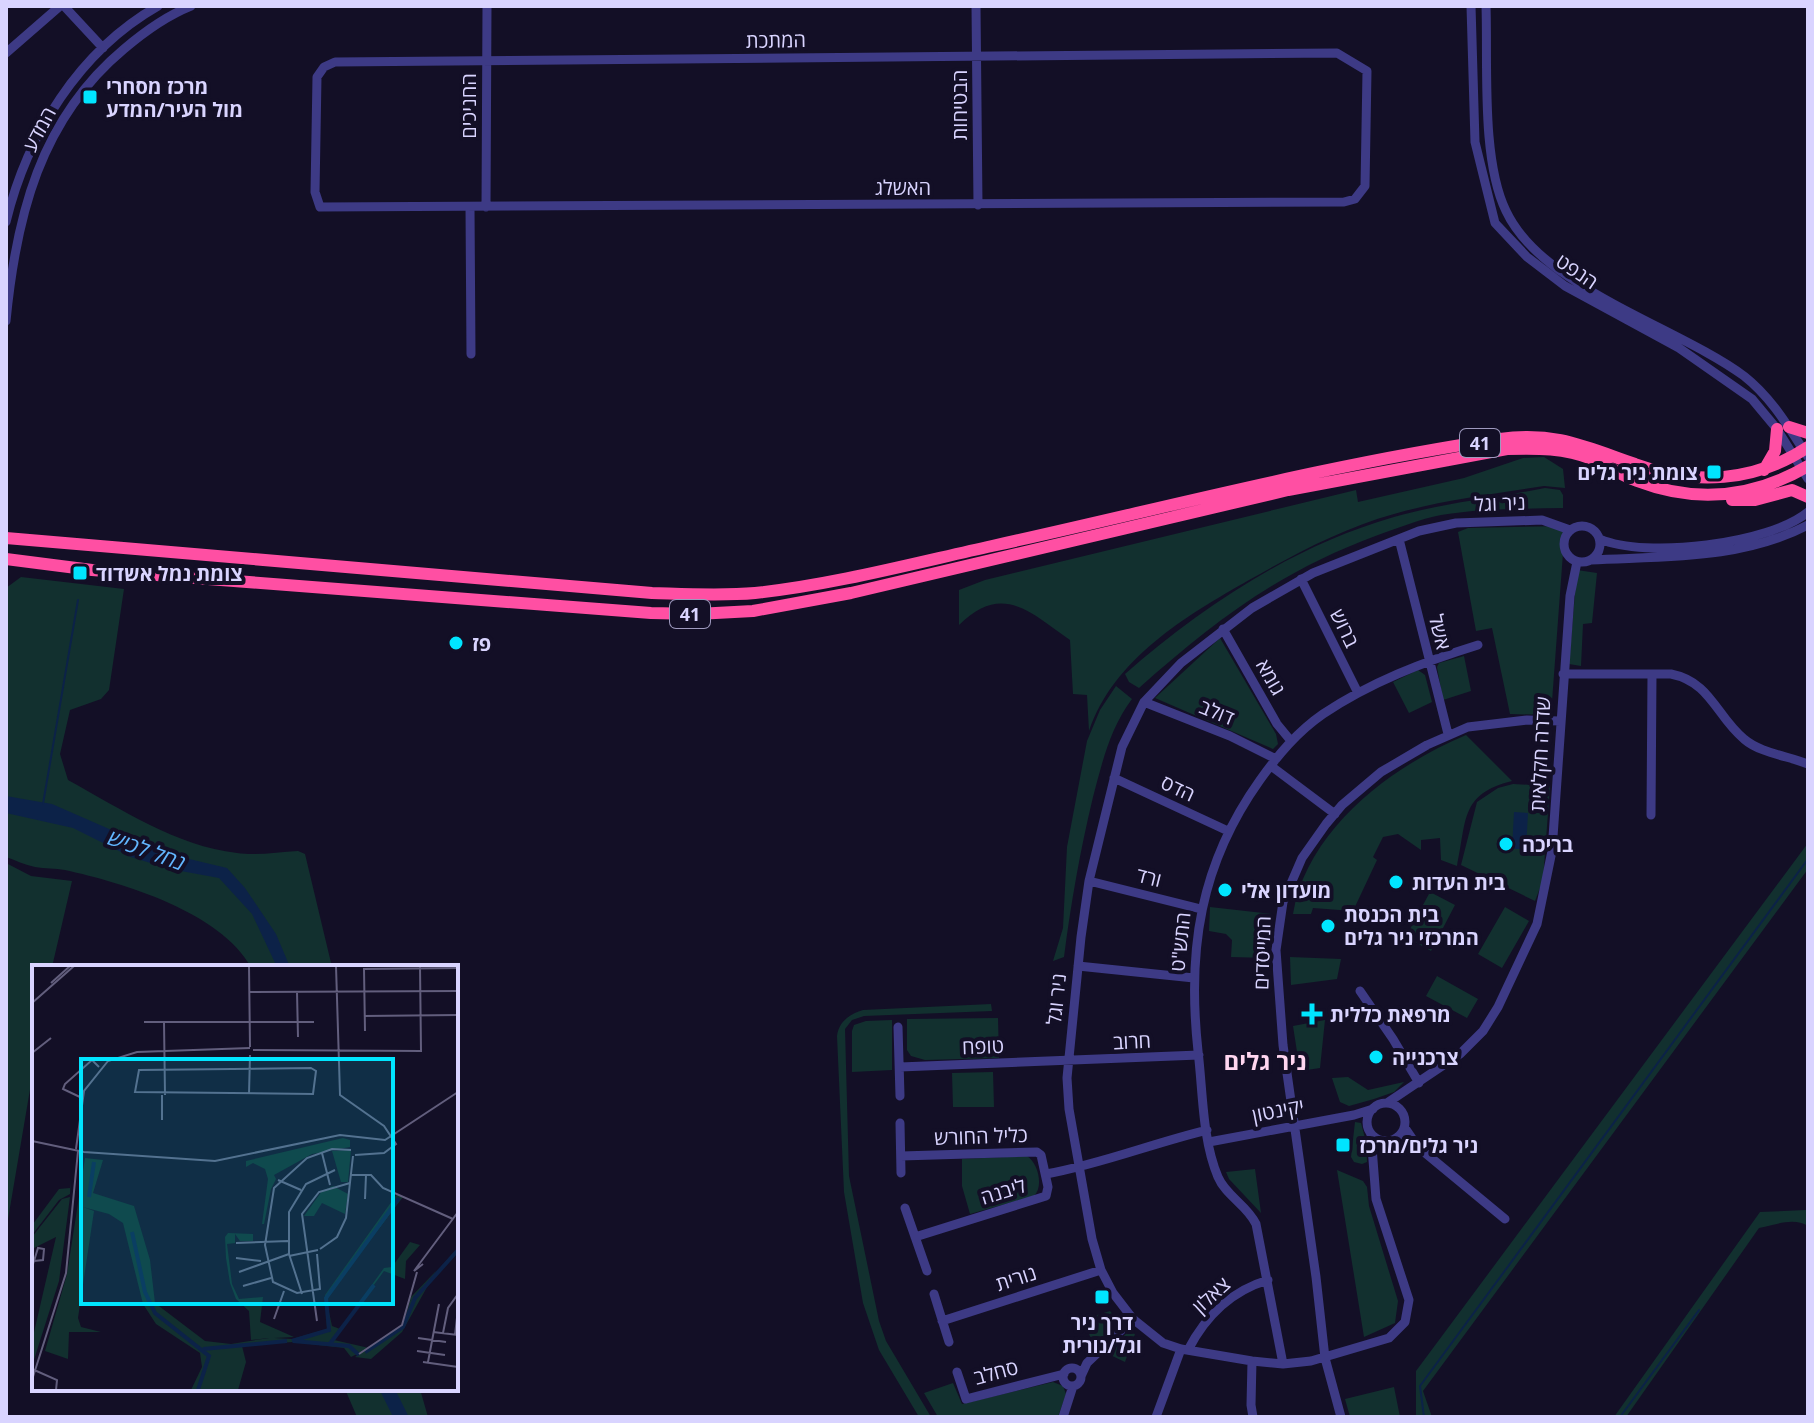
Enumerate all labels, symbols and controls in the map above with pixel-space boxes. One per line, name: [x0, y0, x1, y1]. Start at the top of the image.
street label: המתכת: [746, 26, 806, 54]
street label: הבטיחות: [946, 70, 973, 140]
place label: מרכז מסחרי מול העיר/המדע: [106, 73, 243, 123]
street label: החניכים: [455, 73, 482, 139]
marker: מרכז מסחרי מול העיר/המדע: [81, 88, 99, 106]
street label: המדע: [16, 102, 62, 156]
street label: האשלג: [875, 174, 931, 201]
street label: הנפט: [1551, 247, 1603, 295]
road number: 41: [1460, 429, 1500, 457]
place label: צומת ניר גלים: [1577, 459, 1698, 486]
marker: צומת ניר גלים: [1705, 463, 1723, 481]
street label: ניר וגל: [1474, 489, 1526, 517]
place label: צומת נמל אשדוד: [96, 560, 243, 587]
marker: צומת נמל אשדוד: [71, 564, 89, 582]
road number: 41: [670, 600, 710, 628]
street label: ברוש: [1324, 604, 1366, 652]
street label: אשל: [1423, 611, 1457, 653]
place label: פז: [472, 630, 491, 657]
marker: פז: [447, 634, 465, 652]
street label: גומא: [1250, 654, 1292, 700]
street label: דולב: [1196, 693, 1238, 731]
street label: שדרה חקלאית: [1523, 696, 1557, 812]
street label: הדס: [1157, 768, 1199, 808]
water label: נחל לכיש: [104, 821, 190, 877]
place label: בריכה: [1522, 831, 1574, 858]
marker: בריכה: [1497, 835, 1515, 853]
street label: ורד: [1134, 861, 1164, 893]
place label: בית העדות: [1412, 869, 1506, 896]
marker: בית העדות: [1387, 873, 1405, 891]
place label: מועדון אלי: [1241, 877, 1331, 904]
marker: מועדון אלי: [1216, 881, 1234, 899]
place label: בית הכנסת המרכזי ניר גלים: [1344, 901, 1479, 951]
street label: התש"ט: [1163, 911, 1197, 973]
street label: המייסדים: [1247, 916, 1277, 990]
marker: בית הכנסת המרכזי ניר גלים: [1319, 917, 1337, 935]
inset map: [32, 965, 458, 1391]
street label: ניר וגל: [1040, 972, 1072, 1026]
place label: מרפאת כללית: [1330, 1001, 1451, 1028]
marker: מרפאת כללית: [1301, 1003, 1323, 1025]
street label: חרוב: [1112, 1027, 1152, 1055]
street label: טופח: [962, 1032, 1004, 1060]
district label: ניר גלים: [1223, 1044, 1307, 1077]
place label: צרכנייה: [1392, 1044, 1459, 1071]
marker: צרכנייה: [1367, 1048, 1385, 1066]
street label: יקינטון: [1250, 1092, 1306, 1128]
street label: כליל החורש: [934, 1121, 1028, 1151]
place label: ניר גלים/מרכז: [1359, 1132, 1478, 1159]
marker: ניר גלים/מרכז: [1334, 1136, 1352, 1154]
street label: ליבנה: [977, 1171, 1029, 1211]
street label: נורית: [992, 1259, 1040, 1297]
street label: צאלון: [1186, 1271, 1236, 1319]
marker: דרך ניר וגל/נורית: [1093, 1288, 1111, 1306]
place label: דרך ניר וגל/נורית: [1062, 1309, 1142, 1359]
street label: סחלב: [971, 1353, 1021, 1391]

